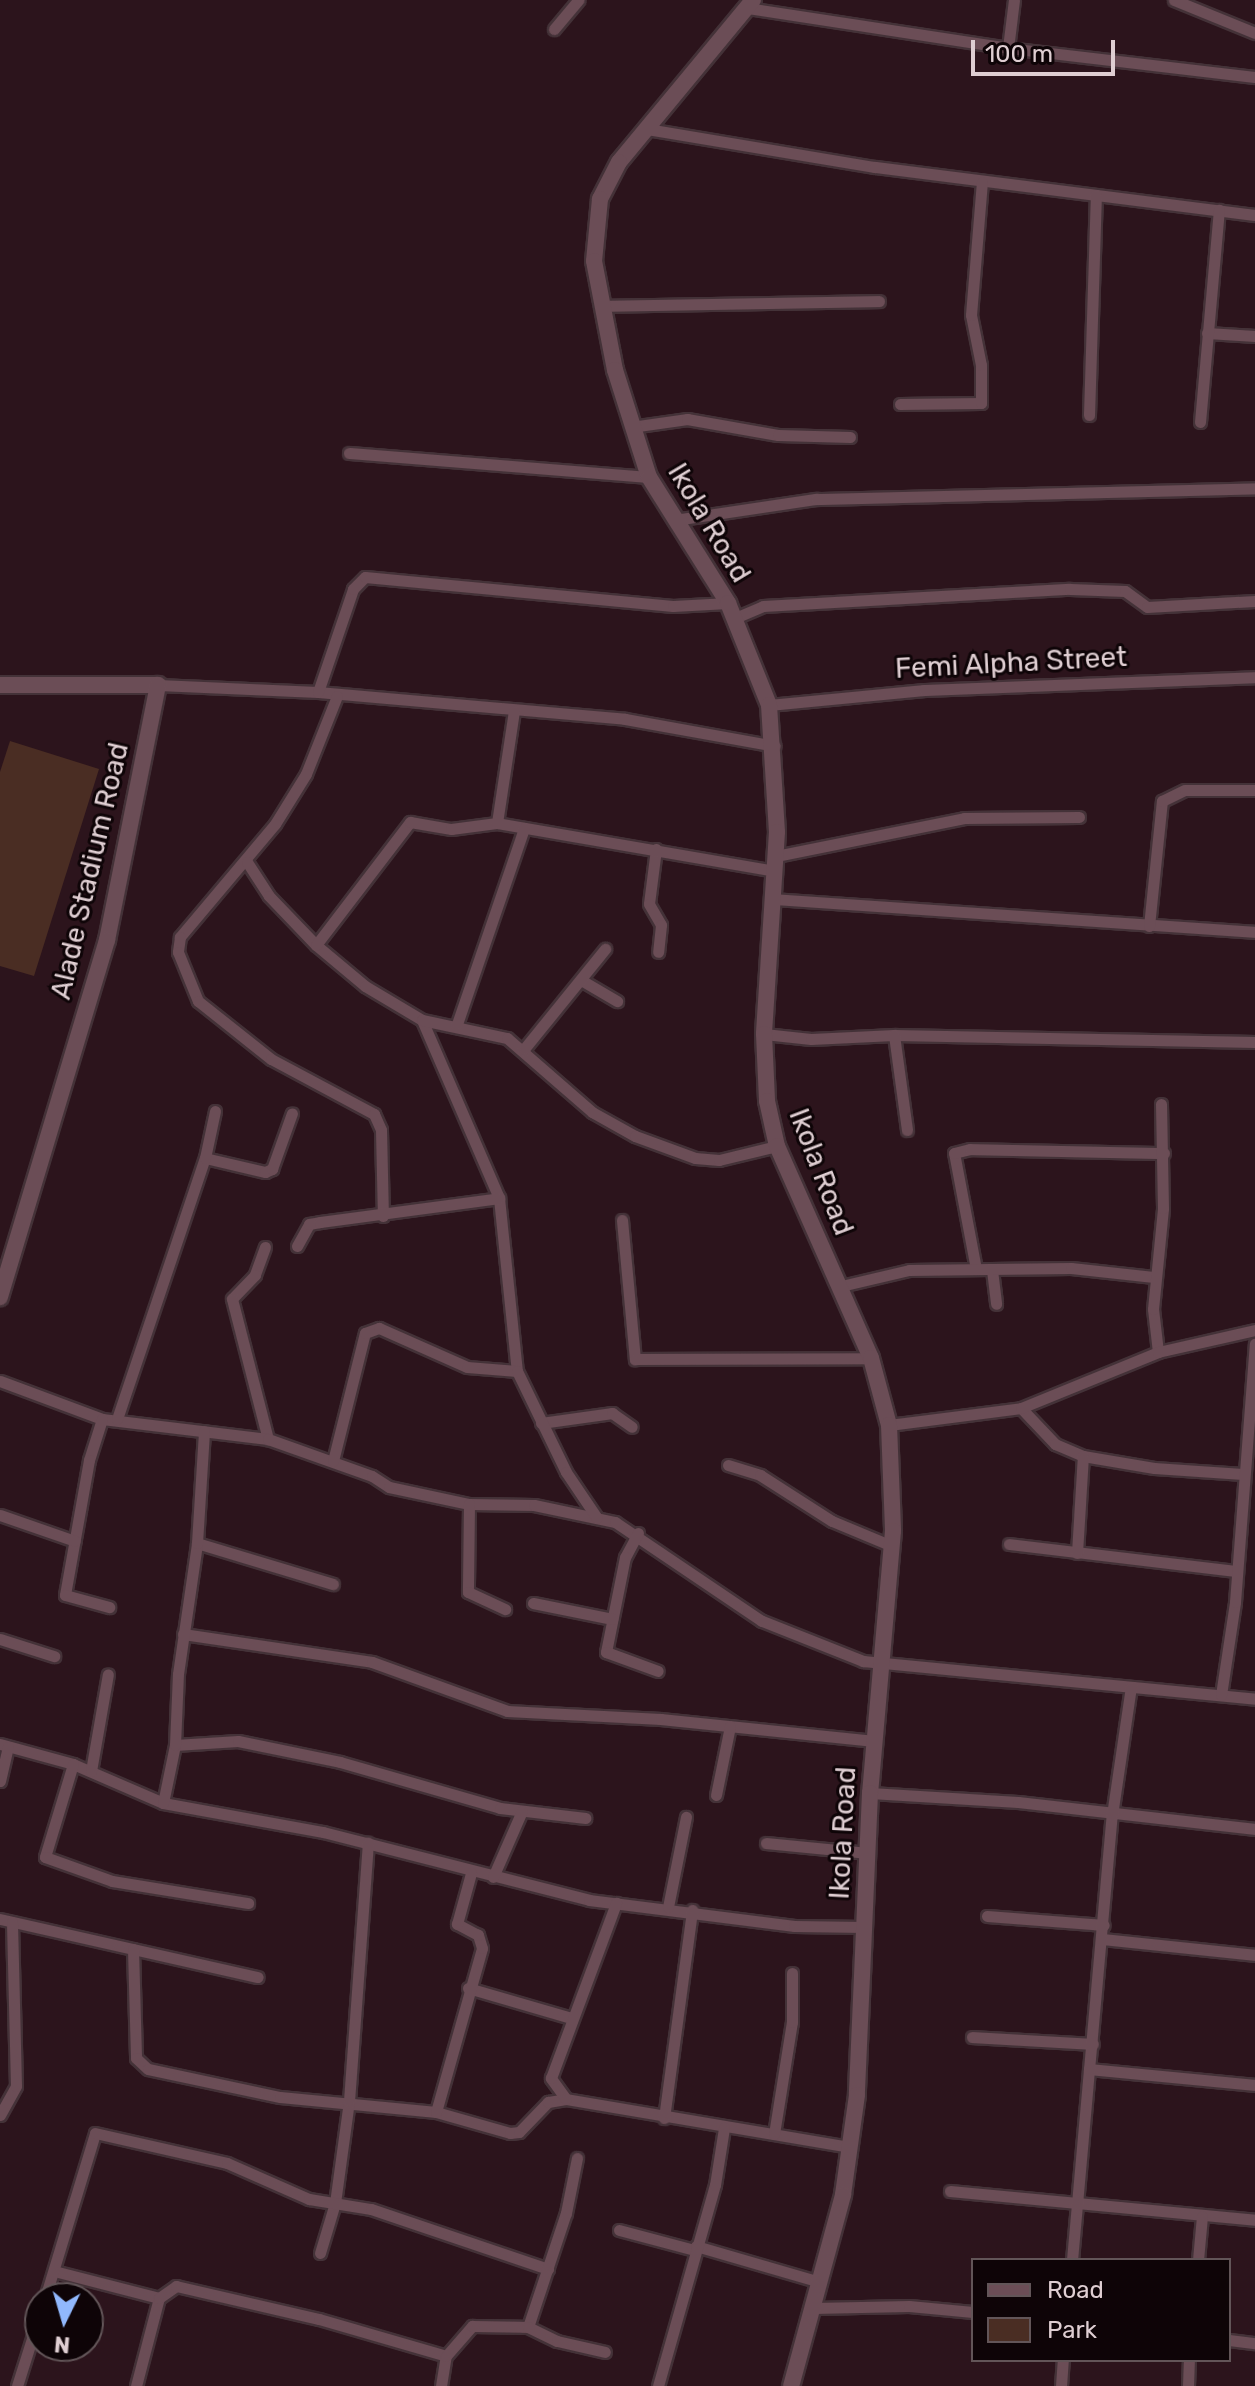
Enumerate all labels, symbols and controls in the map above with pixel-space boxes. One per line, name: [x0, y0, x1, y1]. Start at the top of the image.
scale bar: [975, 24, 1119, 74]
text: 100 m: [985, 40, 1053, 68]
street label: Ikola Road: [660, 457, 758, 589]
street label: Femi Alpha Street: [894, 640, 1128, 686]
street label: Alade Stadium Road: [44, 739, 136, 1003]
street label: Ikola Road: [781, 1104, 861, 1240]
street label: Ikola Road: [823, 1766, 863, 1900]
legend: [971, 2258, 1231, 2362]
text: Road: [1047, 2276, 1104, 2304]
north arrow: [24, 2282, 104, 2362]
text: Park: [1047, 2316, 1097, 2344]
text: N: [53, 2330, 71, 2359]

